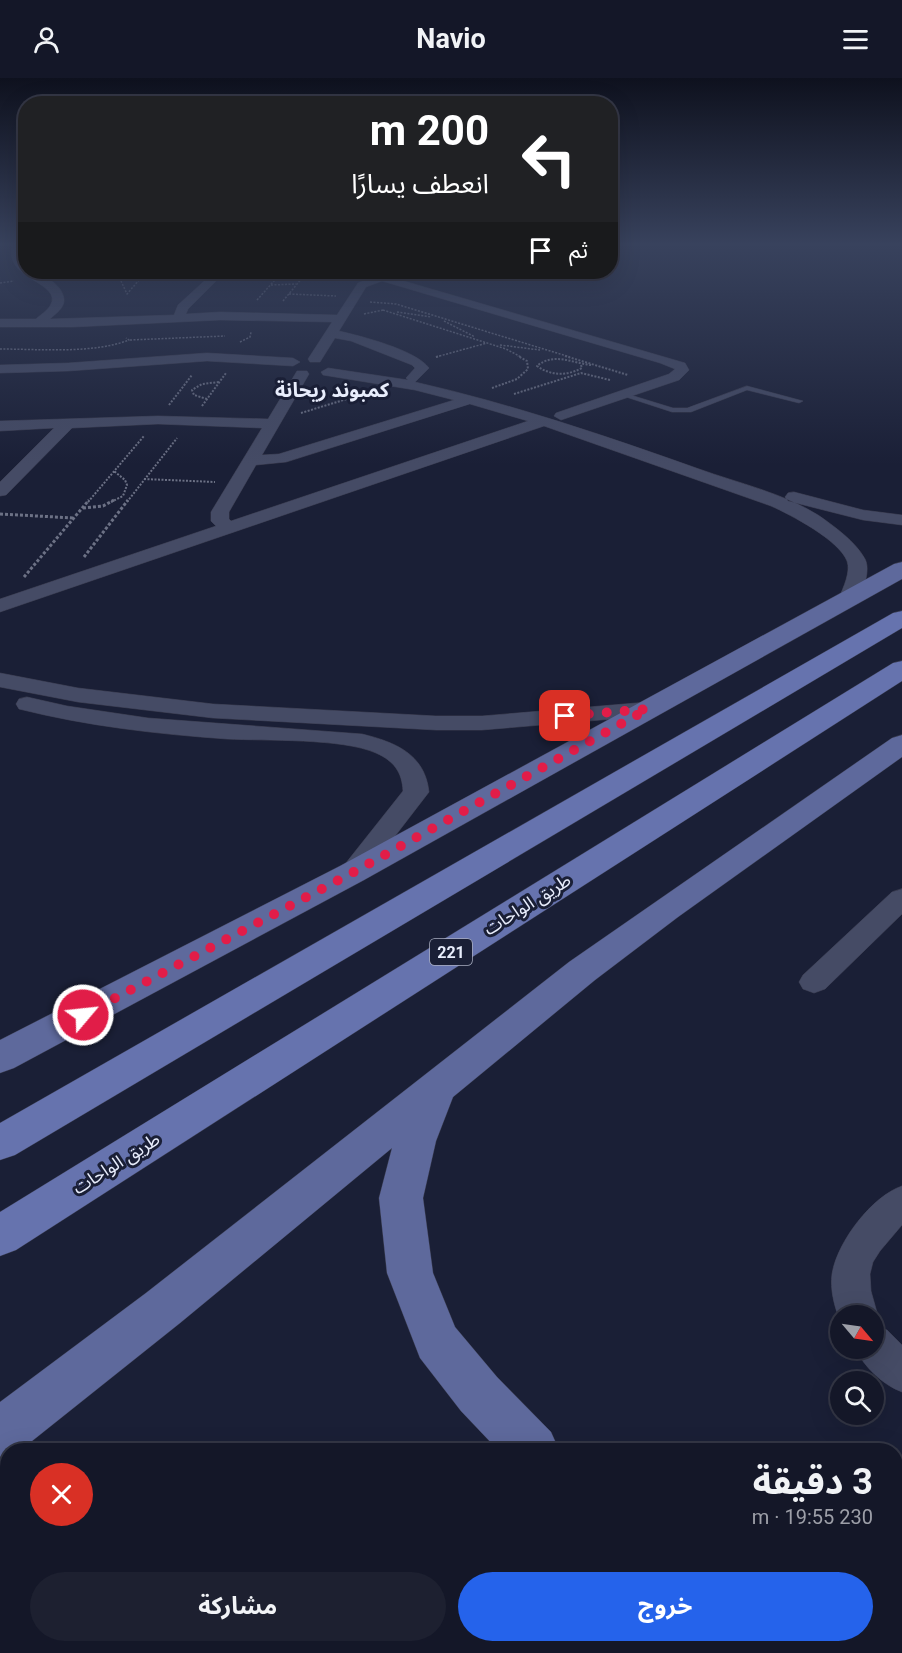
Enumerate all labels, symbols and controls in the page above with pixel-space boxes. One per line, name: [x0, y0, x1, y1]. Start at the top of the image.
icon: person: [30, 23, 63, 56]
text: Navio: [416, 23, 486, 55]
icon: menu: [839, 23, 872, 56]
text: 200 m: [370, 106, 489, 155]
icon: left: [510, 120, 588, 198]
text: انعطف يسارًا: [351, 168, 489, 200]
icon: arrive: [524, 234, 557, 267]
text: ثم: [569, 238, 588, 263]
district label: كمبوند ريحانة: [275, 378, 390, 402]
pin: [539, 690, 590, 741]
icon: arrive: [548, 699, 581, 732]
street label: طريق الواحات: [480, 869, 575, 940]
road number: 221: [430, 939, 472, 965]
position arrow: [51, 983, 115, 1047]
street label: طريق الواحات: [69, 1128, 164, 1199]
north arrow: [830, 1305, 884, 1359]
map controls: [830, 1305, 884, 1425]
button: search: [830, 1371, 884, 1425]
text: 3 دقيقة: [753, 1461, 873, 1503]
button: close: [30, 1463, 93, 1526]
text: 230 m · 19:55: [752, 1505, 873, 1529]
button: مشاركة: [30, 1572, 446, 1641]
button: خروج: [458, 1572, 873, 1641]

